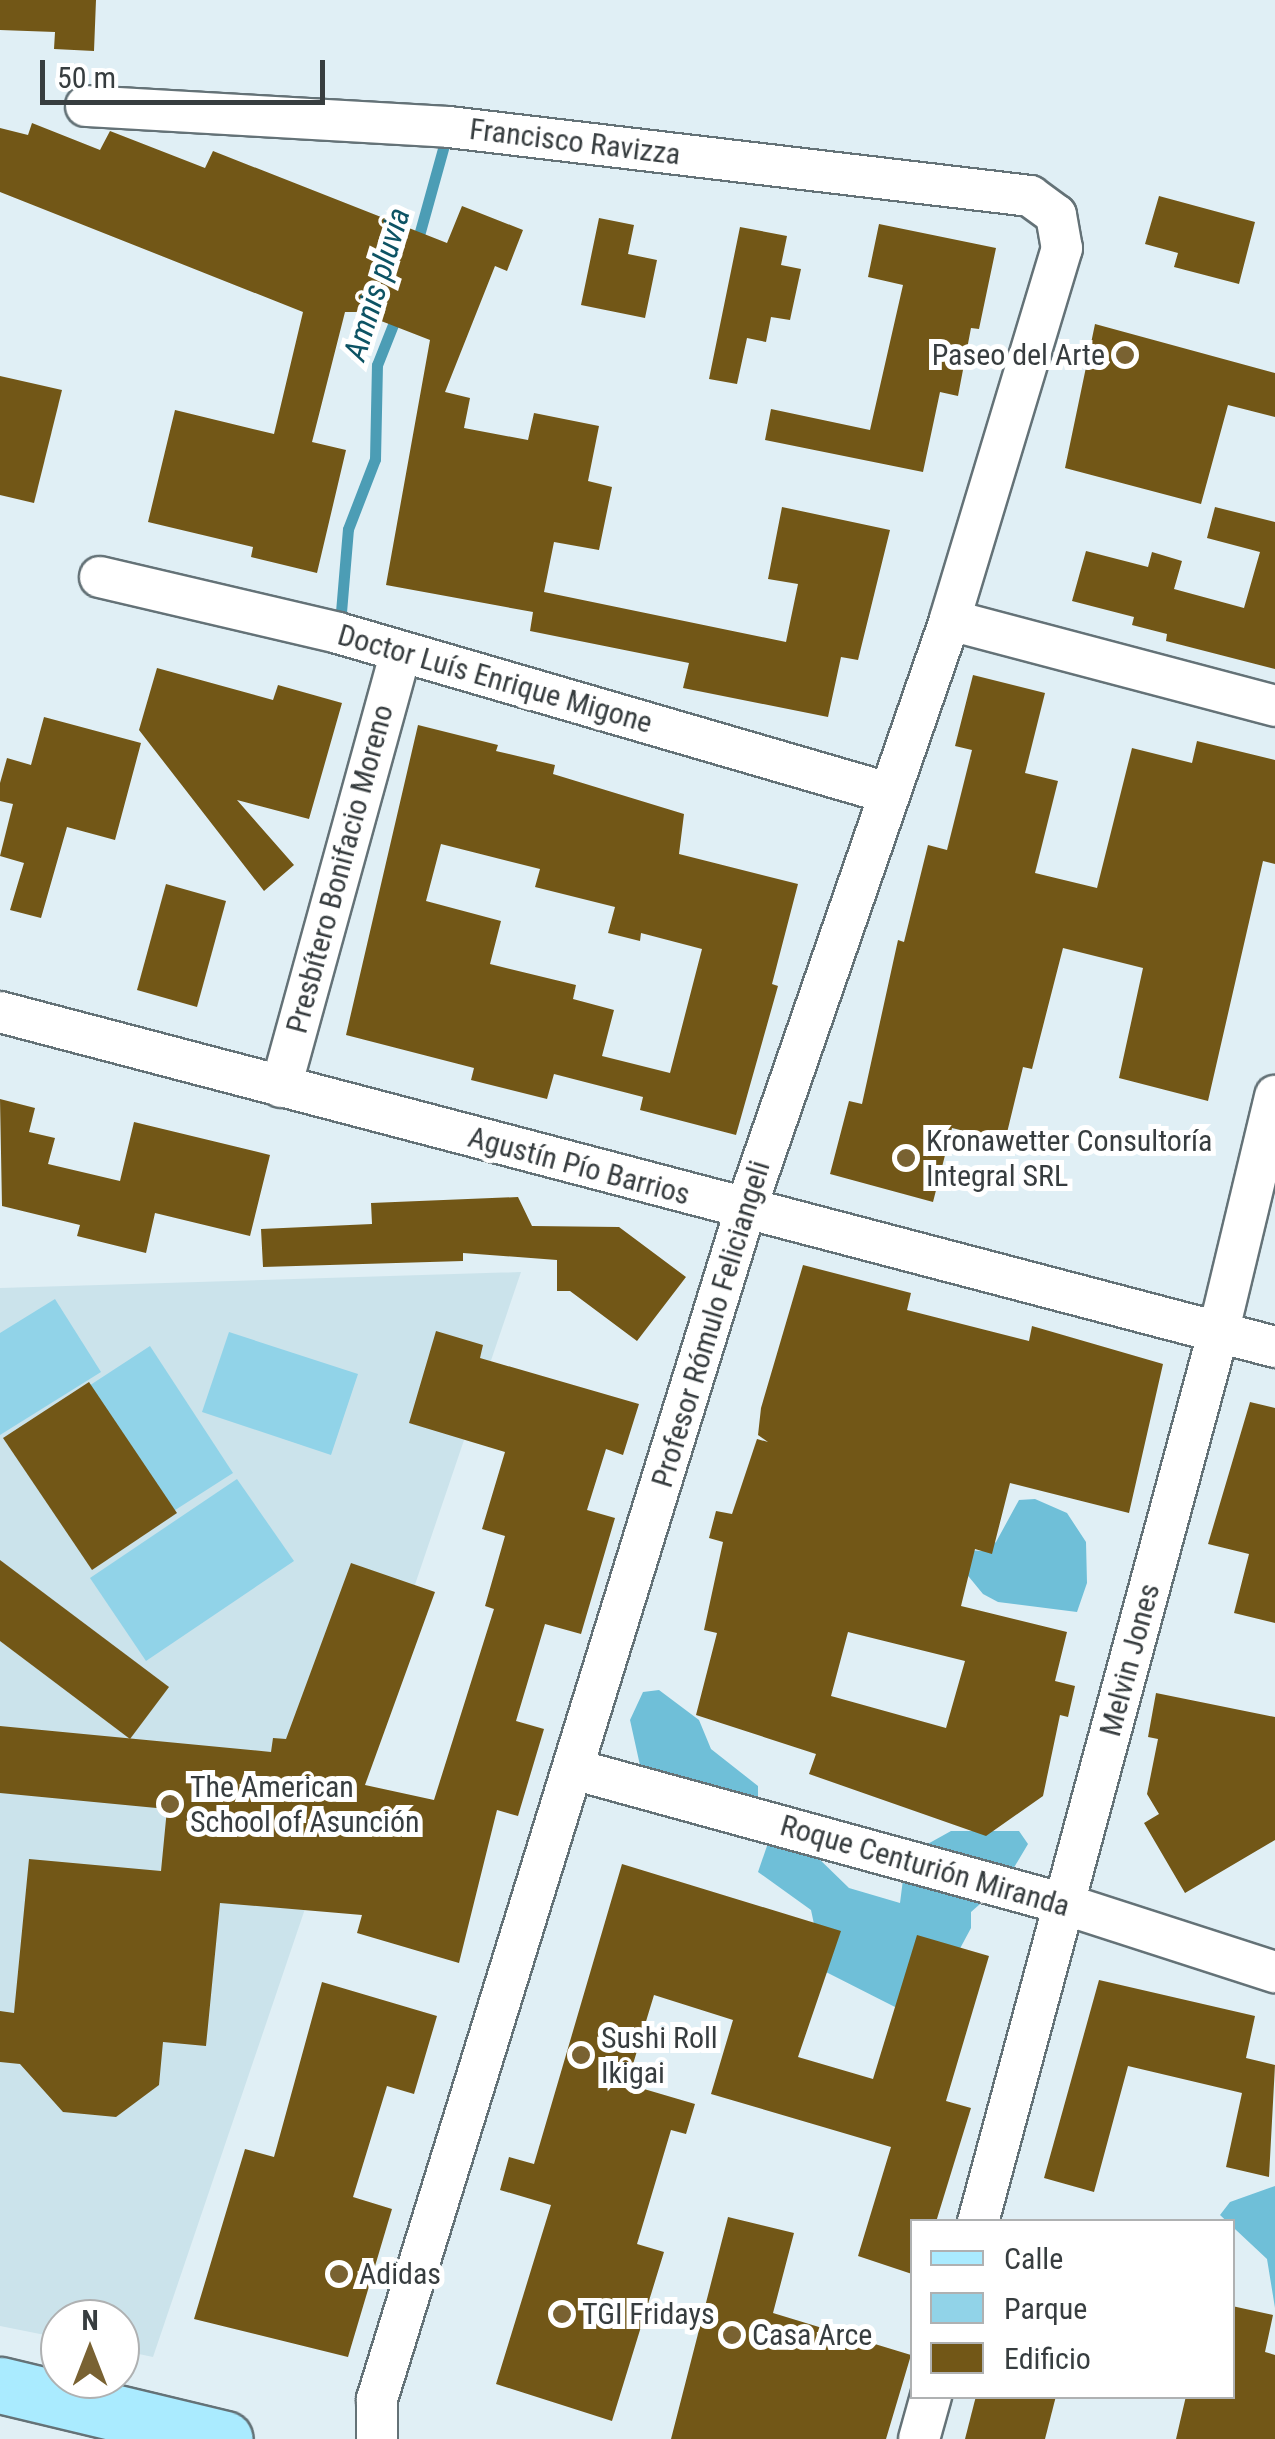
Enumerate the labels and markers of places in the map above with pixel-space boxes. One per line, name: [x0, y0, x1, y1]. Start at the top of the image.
place label: Paseo del Arte: [932, 337, 1105, 373]
marker: Paseo del Arte: [1114, 344, 1136, 366]
place label: Kronawetter Consultoría Integral SRL: [926, 1123, 1212, 1194]
marker: Kronawetter Consultoría Integral SRL: [895, 1147, 917, 1169]
place label: The American School of Asunción: [190, 1769, 420, 1840]
marker: The American School of Asunción: [159, 1793, 181, 1815]
place label: Sushi Roll Ikigai: [601, 2020, 718, 2090]
marker: Sushi Roll Ikigai: [570, 2044, 592, 2066]
place label: Adidas: [359, 2256, 441, 2292]
marker: Adidas: [328, 2263, 350, 2285]
place label: TGI Fridays: [582, 2296, 715, 2332]
marker: TGI Fridays: [551, 2303, 573, 2325]
place label: Casa Arce: [752, 2317, 872, 2353]
marker: Casa Arce: [721, 2324, 743, 2346]

